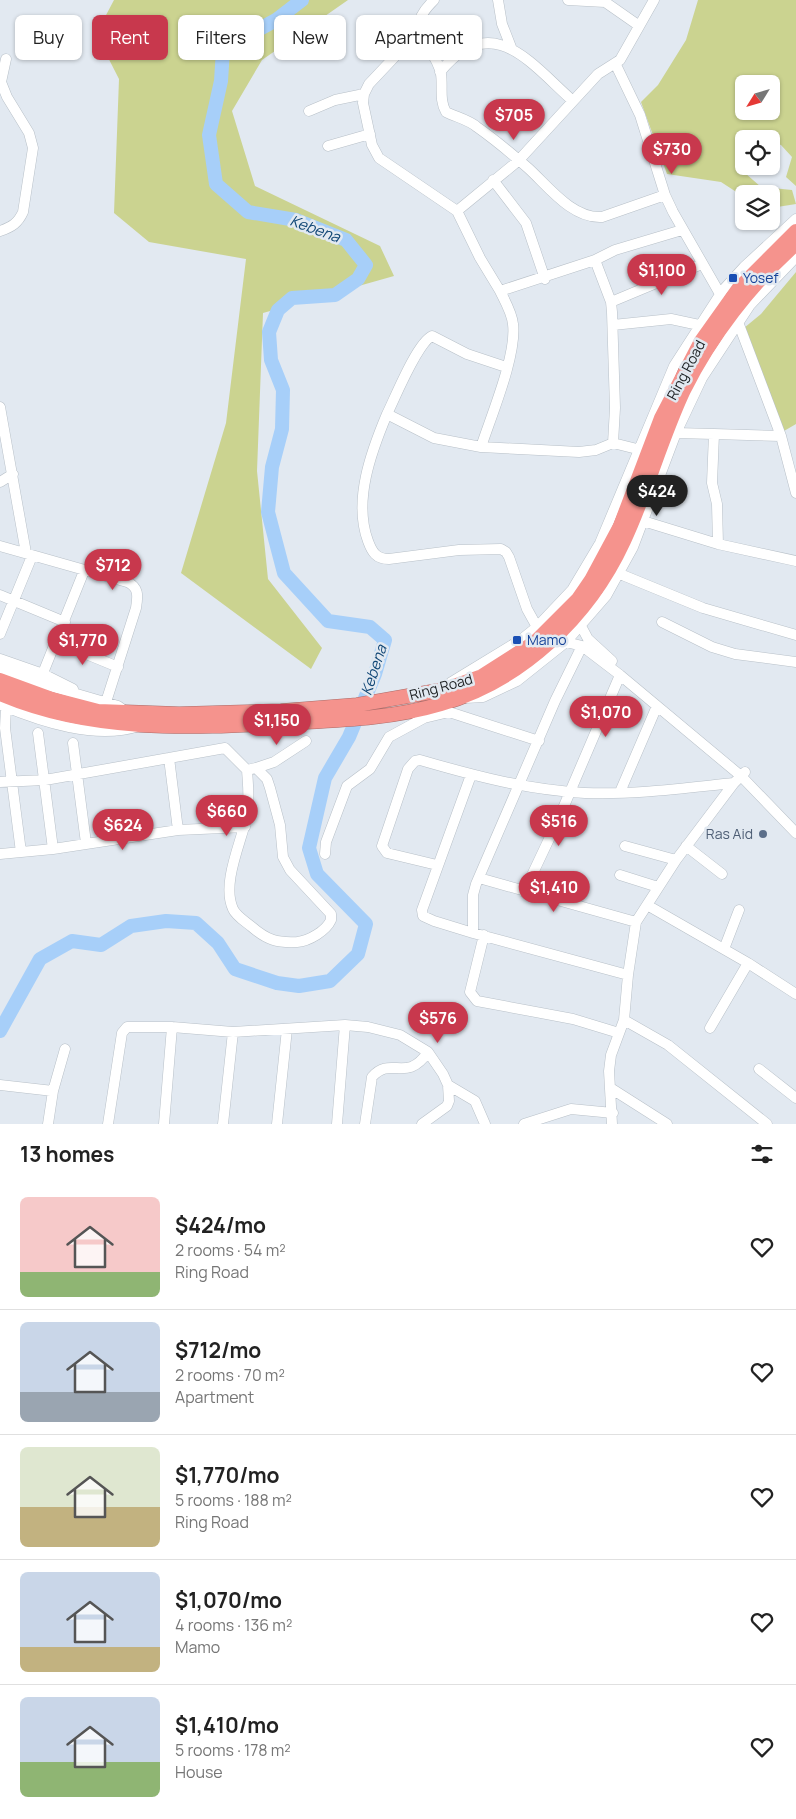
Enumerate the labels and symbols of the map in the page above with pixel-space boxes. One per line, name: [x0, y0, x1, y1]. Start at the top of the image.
north arrow: [735, 75, 780, 120]
pin: $705: [484, 98, 544, 141]
pin: $730: [642, 132, 702, 175]
water label: Kebena: [287, 210, 344, 247]
pin: $1,100: [621, 254, 703, 296]
place label: Yosef: [743, 268, 778, 287]
marker: Yosef: [727, 272, 739, 284]
street label: Ring Road: [662, 337, 709, 403]
pin: $424: [627, 474, 687, 517]
pin: $712: [83, 548, 143, 591]
pin: $1,770: [42, 624, 124, 666]
place label: Mamo: [527, 630, 567, 649]
marker: Mamo: [511, 634, 523, 646]
water label: Kebena: [356, 641, 392, 698]
street label: Ring Road: [407, 669, 475, 704]
pin: $1,070: [565, 696, 647, 738]
pin: $1,150: [236, 704, 318, 746]
pin: $660: [197, 794, 257, 837]
pin: $516: [529, 804, 589, 847]
pin: $624: [93, 808, 153, 851]
place label: Ras Aid: [706, 824, 753, 843]
marker: Ras Aid: [757, 828, 769, 840]
pin: $1,410: [513, 870, 595, 913]
pin: $576: [408, 1002, 468, 1044]

